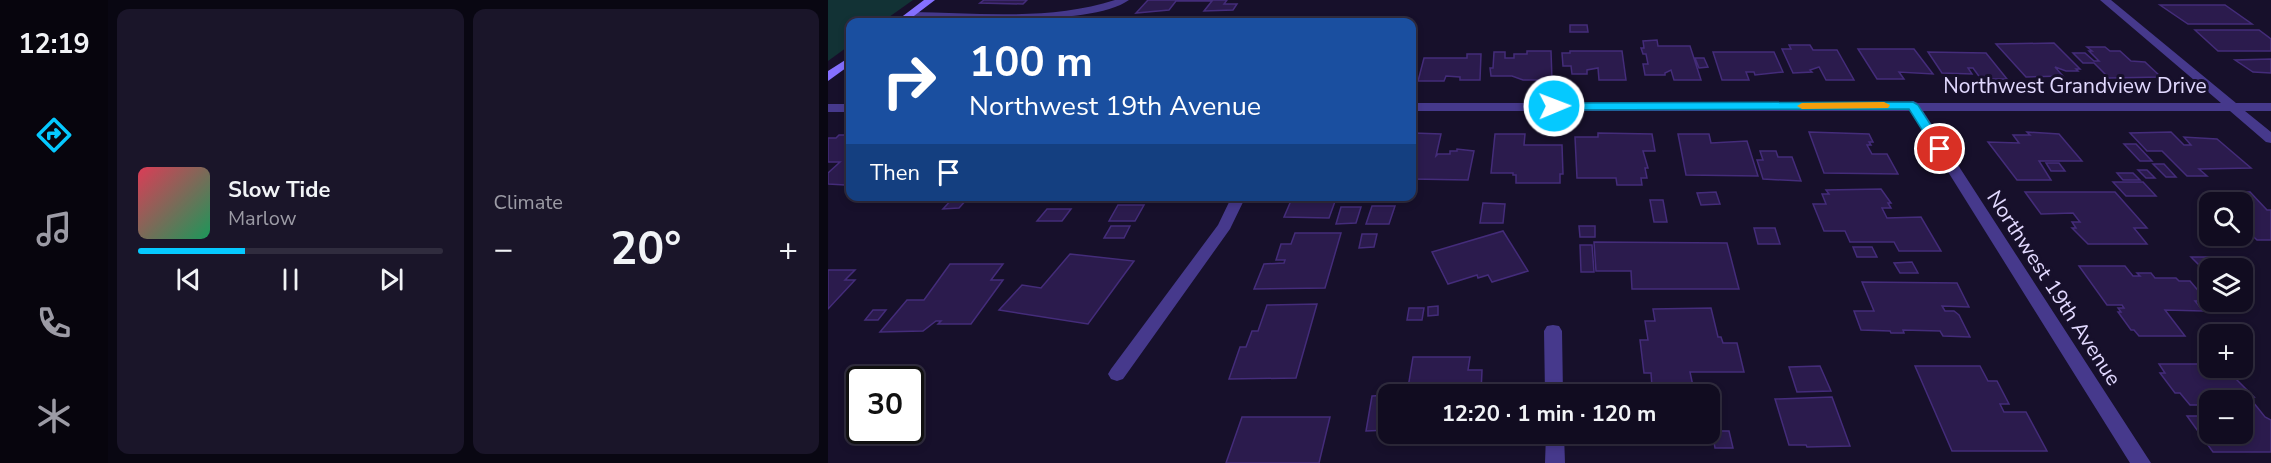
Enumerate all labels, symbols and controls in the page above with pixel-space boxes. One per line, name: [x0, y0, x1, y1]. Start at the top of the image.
text: 12:19: [18, 26, 90, 63]
text: 100 m: [969, 34, 1093, 91]
icon: right: [870, 42, 948, 120]
street label: Northwest Grandview Drive: [1943, 72, 2207, 100]
position arrow: [1522, 74, 1586, 138]
text: Northwest 19th Avenue: [969, 88, 1261, 125]
icon: directions: [33, 114, 75, 156]
pin: [1914, 123, 1965, 174]
icon: arrive: [1923, 132, 1956, 165]
icon: arrive: [932, 156, 965, 189]
text: Then: [870, 158, 920, 188]
text: Slow Tide: [228, 175, 330, 205]
street label: Northwest 19th Avenue: [1980, 185, 2128, 391]
text: Climate: [494, 189, 563, 216]
map controls: [2199, 192, 2253, 444]
button: search: [2199, 192, 2253, 246]
text: Marlow: [228, 205, 296, 232]
icon: music: [33, 208, 75, 250]
text: 20°: [610, 219, 681, 280]
text: −: [494, 227, 513, 272]
text: +: [778, 227, 798, 272]
button: layers: [2199, 258, 2253, 312]
icon: previous: [172, 263, 205, 296]
icon: pause: [274, 263, 307, 296]
icon: next: [375, 263, 408, 296]
icon: phone: [33, 302, 75, 344]
button: +: [2199, 324, 2253, 378]
speed limit sign: 30: [846, 366, 924, 444]
button: −: [2199, 390, 2253, 444]
icon: climate: [33, 395, 75, 437]
text: 12:20 · 1 min · 120 m: [1442, 399, 1656, 429]

